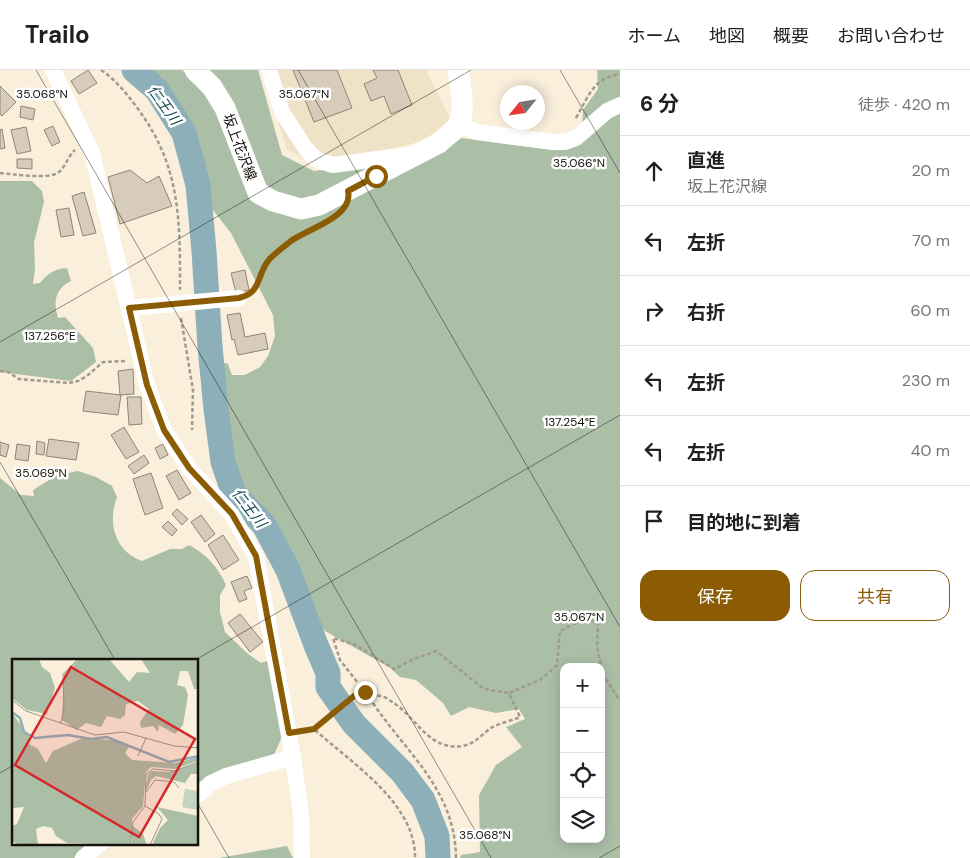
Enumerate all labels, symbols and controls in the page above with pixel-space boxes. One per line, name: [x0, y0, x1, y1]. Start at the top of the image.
text: Trailo: [25, 19, 90, 50]
text: ホーム: [628, 24, 681, 48]
text: 地図: [709, 24, 745, 48]
text: 概要: [773, 24, 809, 48]
text: お問い合わせ: [837, 24, 945, 48]
water label: 仁王川: [143, 81, 186, 131]
north arrow: [500, 85, 545, 130]
text: 35.068°N: [16, 86, 68, 102]
text: 35.067°N: [279, 86, 329, 102]
text: 6 分: [640, 90, 679, 118]
text: 徒歩 · 420 m: [858, 94, 950, 115]
street label: 坂上花沢線: [219, 111, 261, 183]
text: 直進: [687, 148, 725, 173]
text: 35.066°N: [553, 155, 605, 171]
icon: ahead: [640, 157, 668, 185]
text: 20 m: [911, 160, 950, 181]
route start: [365, 165, 388, 188]
text: 坂上花沢線: [687, 176, 767, 197]
icon: left: [640, 227, 668, 255]
text: 左折: [687, 230, 725, 255]
text: 70 m: [912, 230, 950, 251]
icon: right: [640, 297, 668, 325]
text: 右折: [687, 300, 725, 325]
text: 60 m: [910, 300, 950, 321]
text: 137.256°E: [24, 328, 76, 344]
icon: left: [640, 367, 668, 395]
text: 左折: [687, 370, 725, 395]
text: 230 m: [902, 370, 950, 391]
text: 137.254°E: [544, 414, 596, 430]
icon: left: [640, 437, 668, 465]
text: 左折: [687, 440, 725, 465]
text: 40 m: [911, 440, 950, 461]
text: 35.069°N: [15, 465, 67, 481]
water label: 仁王川: [227, 484, 272, 533]
icon: arrive: [640, 507, 668, 535]
text: 目的地に到着: [687, 510, 801, 535]
button: 保存: [640, 570, 790, 621]
button: 共有: [800, 570, 950, 621]
text: 35.067°N: [554, 609, 604, 625]
inset map: [12, 659, 199, 846]
map controls: [560, 663, 605, 843]
button: +: [560, 663, 605, 708]
route end: [354, 681, 377, 704]
button: −: [560, 708, 605, 753]
button: locate: [560, 753, 605, 798]
button: layers: [560, 798, 605, 843]
text: 35.068°N: [459, 827, 511, 843]

